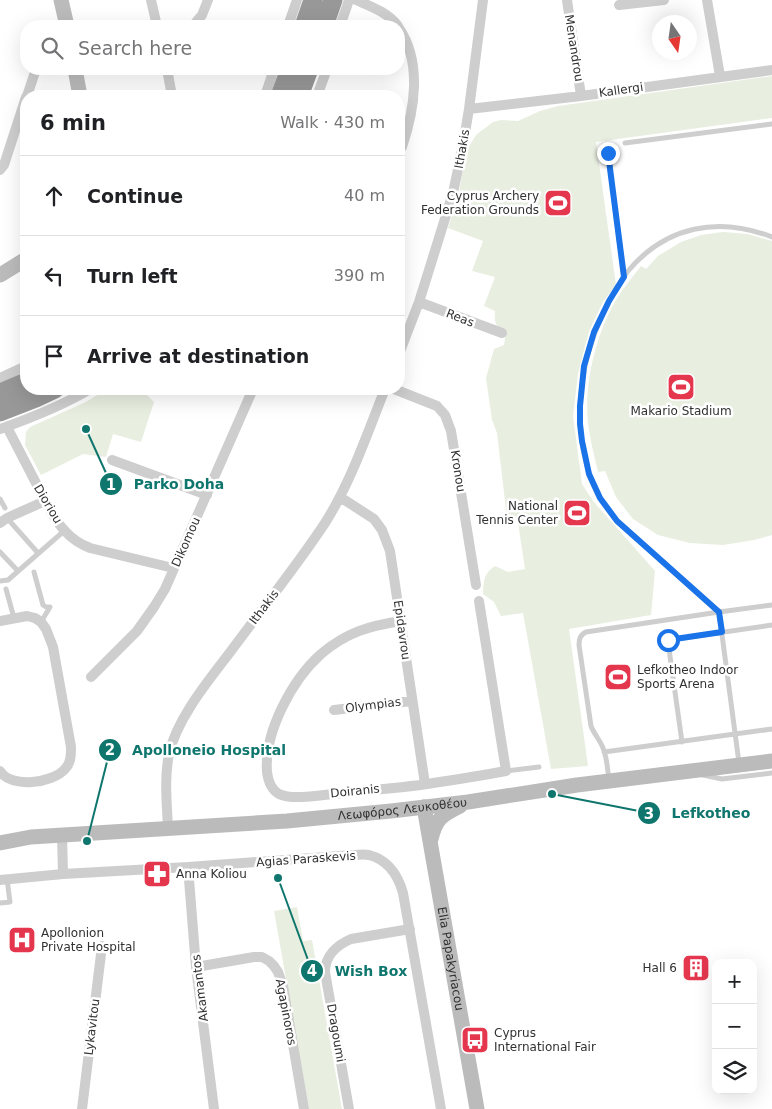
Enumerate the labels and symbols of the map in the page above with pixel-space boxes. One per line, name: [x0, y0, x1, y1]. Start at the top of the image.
street label: Menandrou: [562, 14, 586, 82]
north arrow: [652, 15, 697, 60]
street label: Kallergi: [598, 80, 644, 100]
street label: Ithakis: [452, 128, 472, 170]
route end: [597, 142, 620, 165]
sports icon: Cyprus Archery Federation Grounds: [543, 188, 573, 218]
place label: Cyprus Archery Federation Grounds: [421, 189, 539, 217]
street label: Reas: [444, 306, 476, 330]
sports icon: Makario Stadium: [666, 372, 696, 402]
place label: Makario Stadium: [630, 404, 732, 418]
street label: Kronou: [448, 449, 468, 493]
callout: Parko Doha: [99, 470, 234, 499]
text: 1: [106, 476, 116, 494]
text: Parko Doha: [134, 476, 224, 492]
street label: Dioriou: [31, 482, 65, 526]
sports icon: National Tennis Center: [562, 498, 592, 528]
place label: National Tennis Center: [475, 499, 558, 527]
street label: Dikomou: [169, 515, 203, 569]
street label: Ithakis: [246, 587, 282, 627]
street label: Epidavrou: [391, 599, 413, 661]
route start: [657, 629, 680, 652]
sports icon: Lefkotheo Indoor Sports Arena: [603, 662, 633, 692]
place label: Lefkotheo Indoor Sports Arena: [637, 663, 738, 691]
street label: Olympias: [344, 695, 402, 715]
callout: Apolloneio Hospital: [97, 736, 296, 765]
text: 2: [105, 741, 115, 759]
text: Apolloneio Hospital: [132, 742, 286, 758]
street label: Doiranis: [330, 781, 380, 801]
street label: Λεωφόρος Λευκοθέου: [337, 795, 468, 823]
callout: Lefkotheo: [637, 799, 761, 828]
text: 3: [644, 805, 654, 823]
text: Lefkotheo: [672, 805, 751, 821]
street label: Agias Paraskevis: [256, 849, 356, 869]
pharmacy icon: Anna Koliou: [142, 859, 172, 889]
place label: Anna Koliou: [176, 867, 247, 881]
street label: Elia Papakyriacou: [435, 906, 467, 1012]
hospital icon: Apollonion Private Hospital: [7, 925, 37, 955]
place label: Apollonion Private Hospital: [41, 926, 136, 954]
building icon: Hall 6: [681, 953, 711, 983]
street label: Akamantos: [189, 954, 211, 1022]
callout: Wish Box: [300, 956, 418, 985]
place label: Hall 6: [643, 961, 677, 975]
text: 4: [307, 962, 317, 980]
text: Wish Box: [335, 963, 407, 979]
street label: Agapinoros: [273, 978, 299, 1046]
street label: Lykavitou: [82, 998, 102, 1056]
street label: Dragoumi: [324, 1003, 348, 1063]
bus stop icon: Cyprus International Fair: [460, 1025, 490, 1055]
place label: Cyprus International Fair: [494, 1026, 596, 1054]

